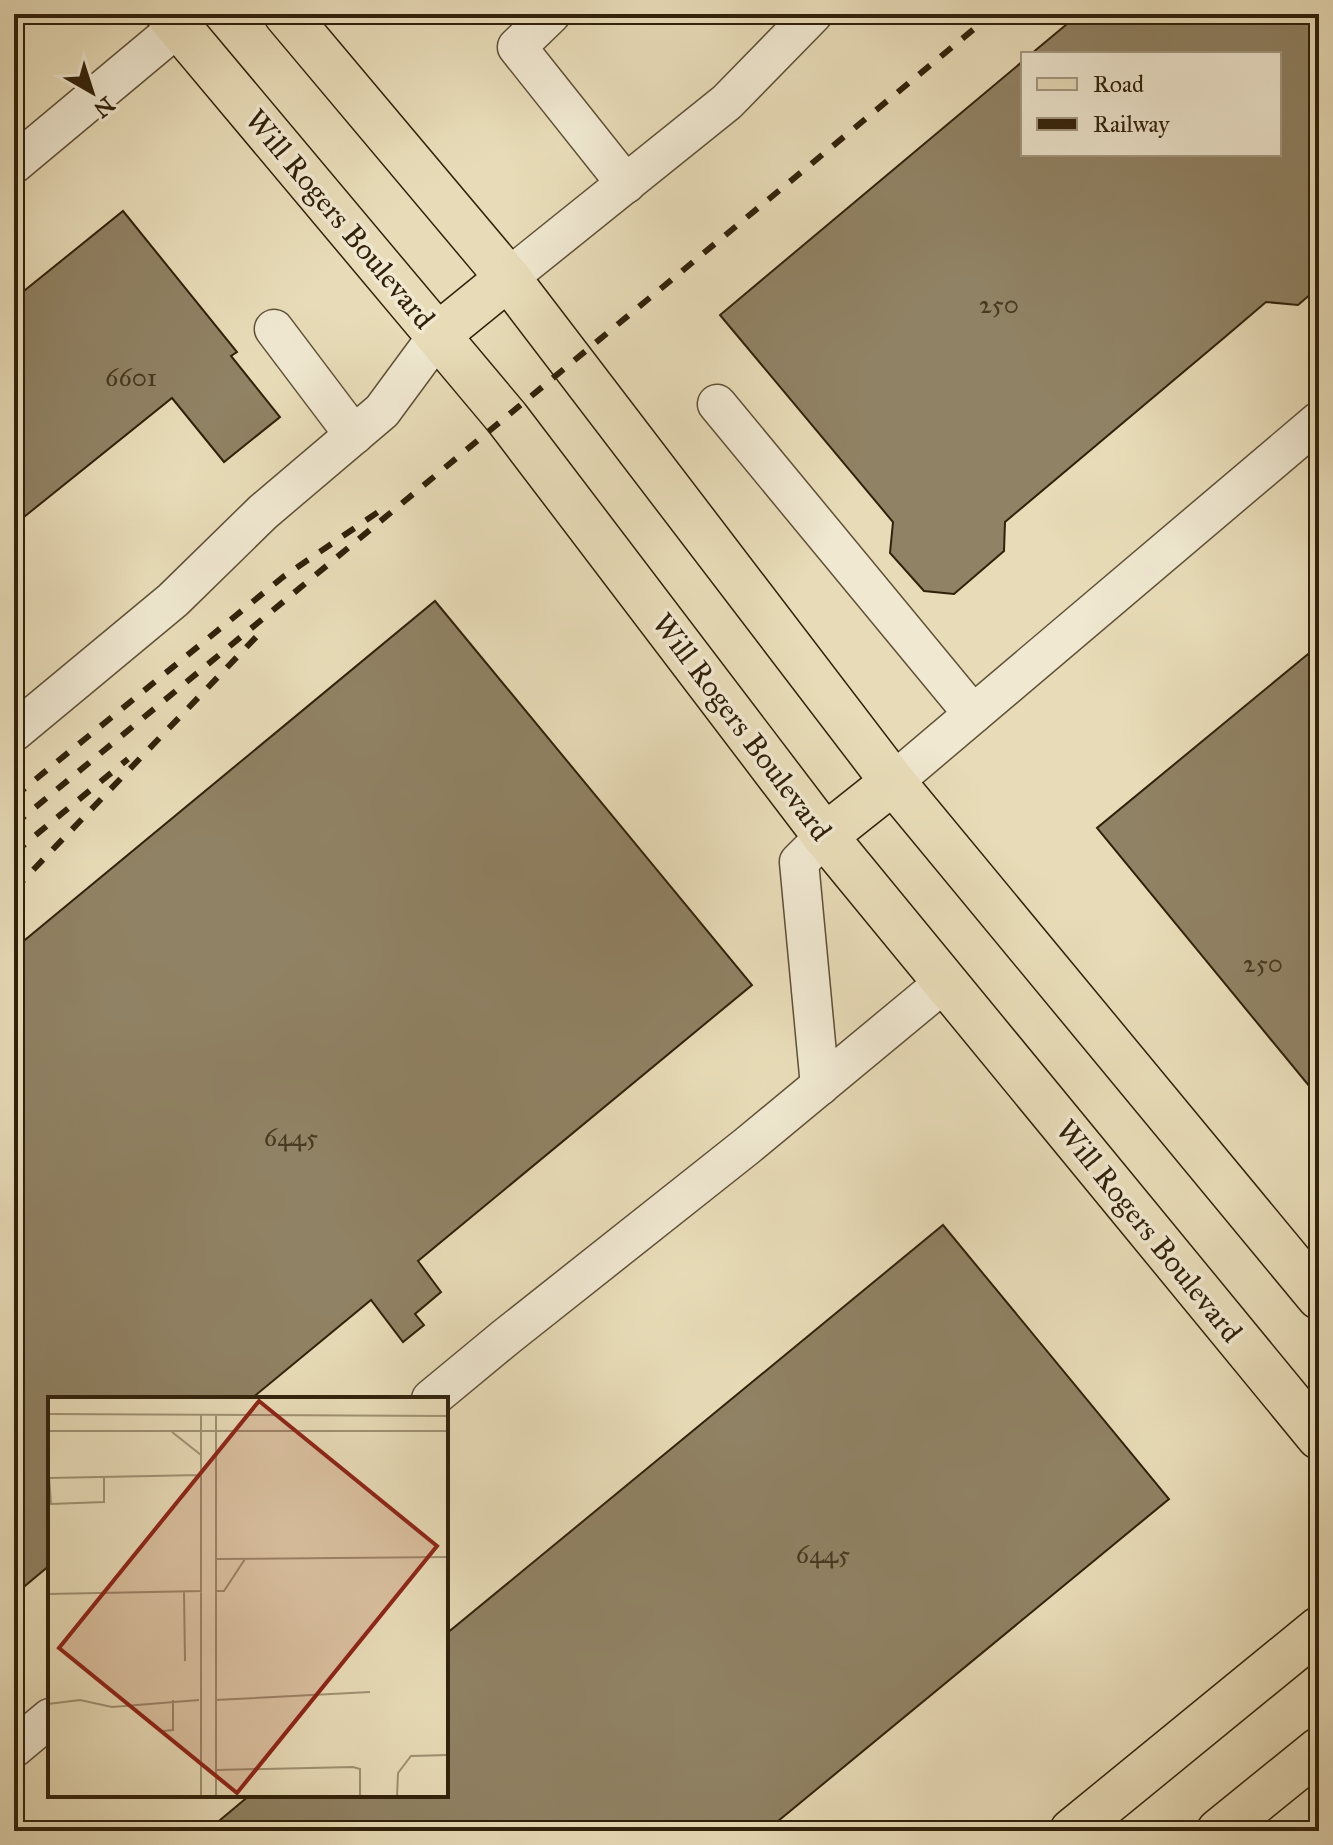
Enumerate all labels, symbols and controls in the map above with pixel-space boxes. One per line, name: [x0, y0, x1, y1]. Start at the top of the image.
north arrow: [52, 52, 132, 132]
legend: [1021, 52, 1281, 156]
text: Road: [1093, 69, 1144, 99]
text: N: [88, 91, 120, 124]
street label: Will Rogers Boulevard: [238, 102, 442, 336]
text: Railway: [1093, 109, 1170, 139]
house number: 250: [979, 288, 1019, 320]
house number: 6601: [105, 361, 157, 393]
street label: Will Rogers Boulevard: [645, 606, 839, 848]
house number: 250: [1243, 947, 1283, 979]
street label: Will Rogers Boulevard: [1048, 1113, 1250, 1349]
house number: 6445: [264, 1121, 318, 1153]
inset map: [48, 1397, 448, 1797]
house number: 6445: [796, 1538, 850, 1570]

